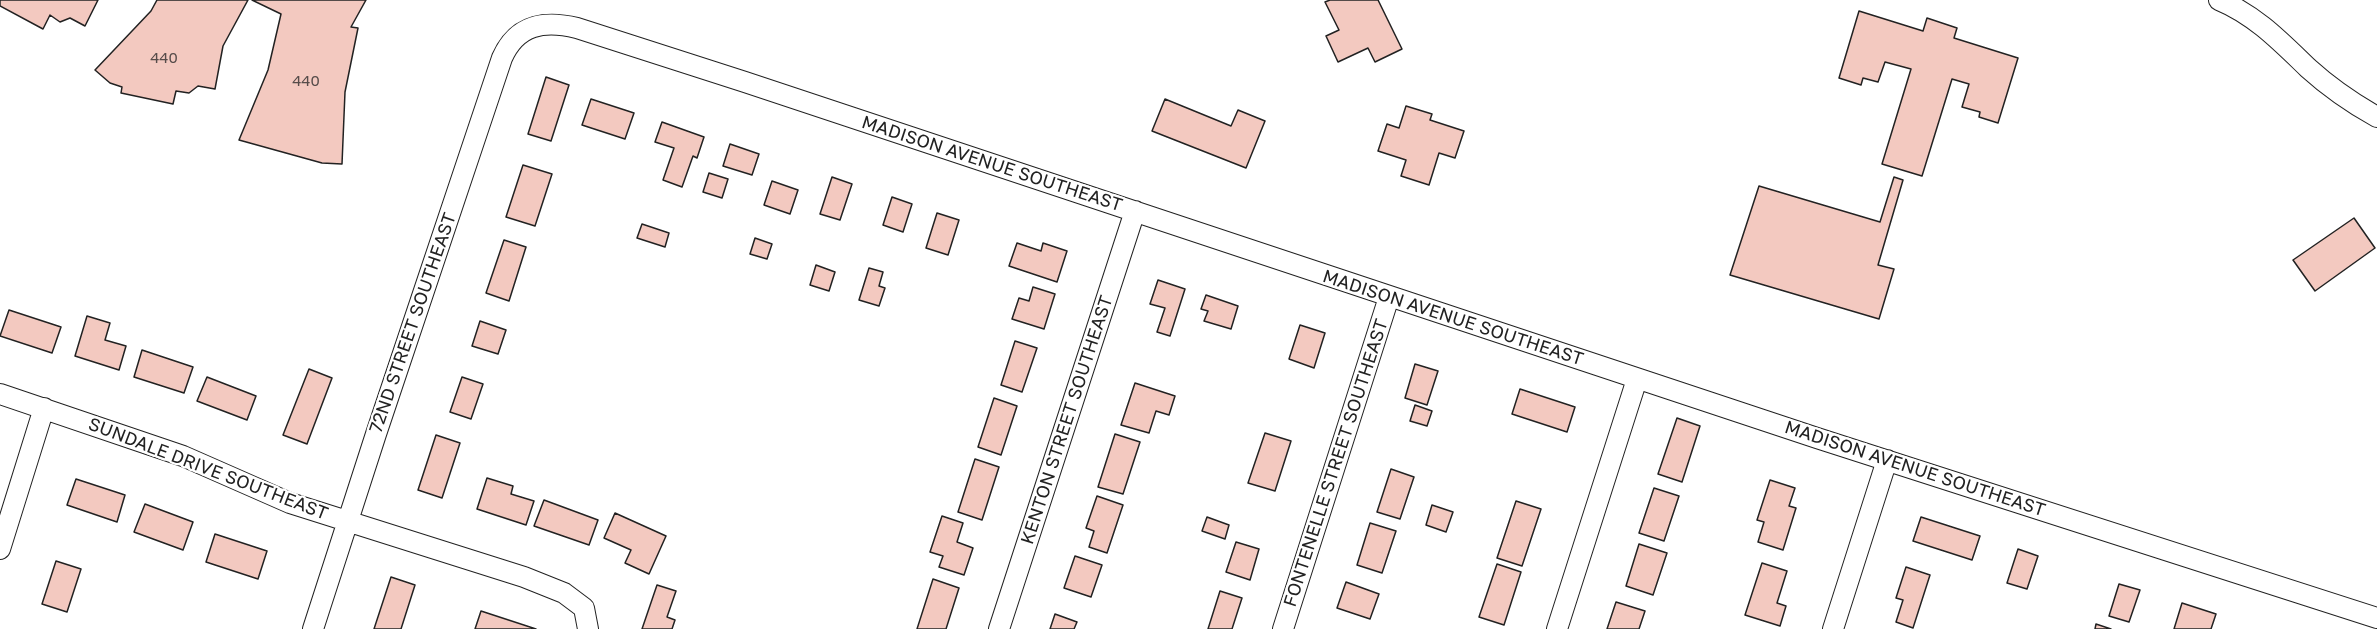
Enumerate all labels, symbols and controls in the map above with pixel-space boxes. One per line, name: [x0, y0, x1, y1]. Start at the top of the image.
house number: 440: [150, 49, 178, 67]
house number: 440: [292, 72, 320, 90]
street label: MADISON AVENUE SOUTHEAST: [859, 112, 1125, 216]
street label: 72ND STREET SOUTHEAST: [365, 210, 461, 436]
street label: MADISON AVENUE SOUTHEAST: [1320, 266, 1586, 370]
street label: KENTON STREET SOUTHEAST: [1017, 293, 1117, 547]
street label: FONTENELLE STREET SOUTHEAST: [1279, 316, 1393, 610]
street label: SUNDALE DRIVE SOUTHEAST: [85, 413, 331, 525]
street label: MADISON AVENUE SOUTHEAST: [1782, 417, 2048, 521]

